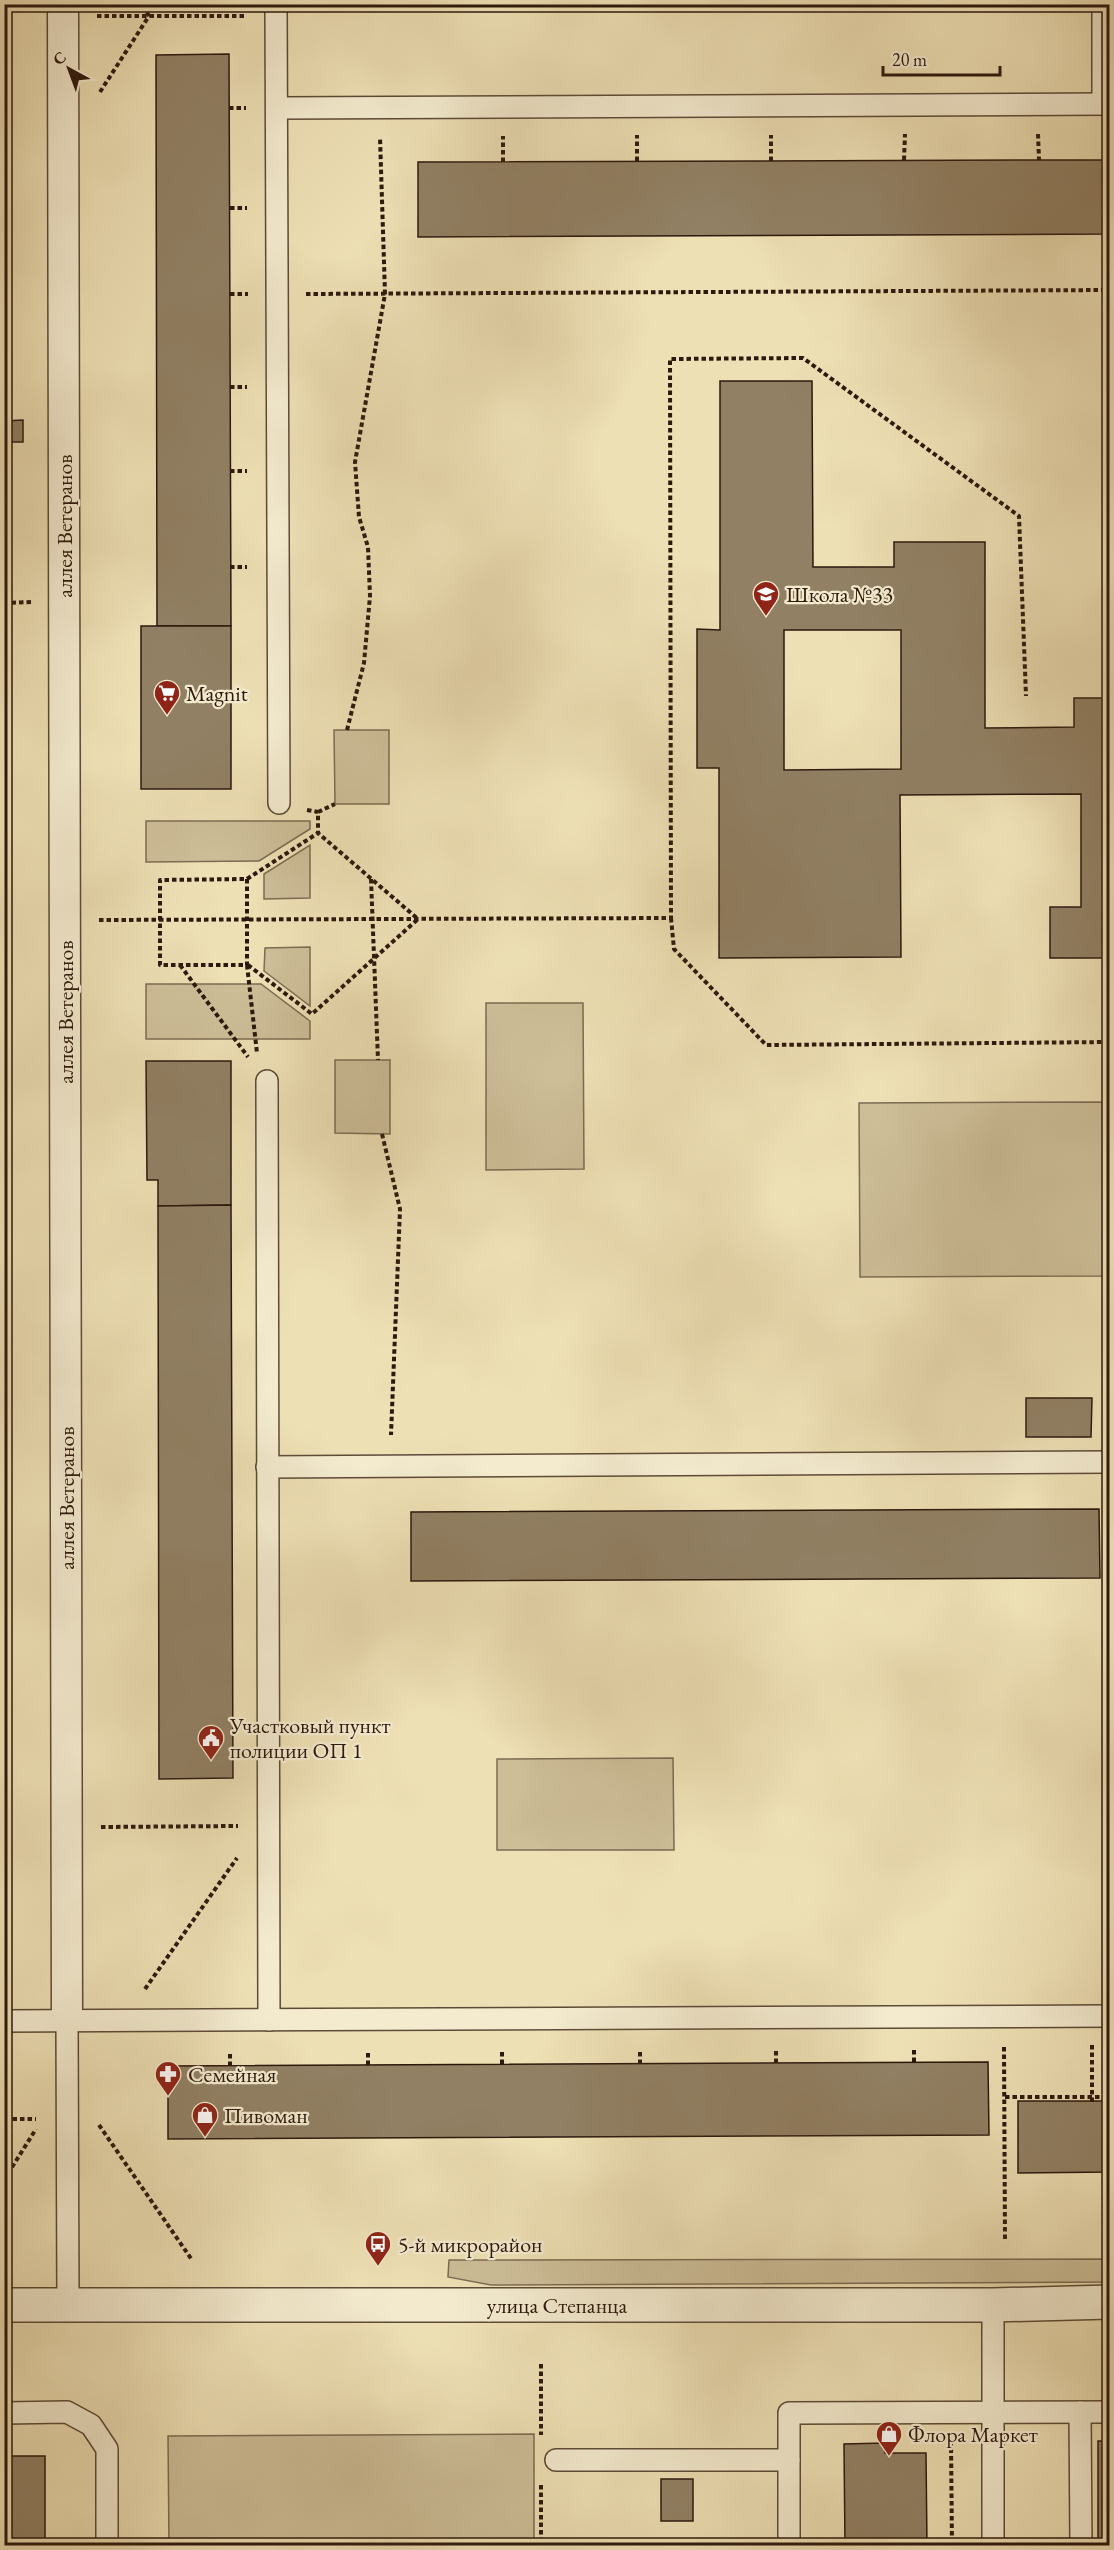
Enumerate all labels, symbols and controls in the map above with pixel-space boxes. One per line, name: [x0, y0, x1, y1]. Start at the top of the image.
north arrow: [39, 39, 99, 99]
scale bar: [883, 39, 1000, 77]
text: С: [48, 46, 71, 70]
text: 20 m: [892, 48, 927, 71]
street label: аллея Ветеранов: [50, 454, 79, 598]
school or university icon: Школа №33: [751, 579, 781, 617]
place label: Школа №33: [786, 580, 893, 609]
supermarket icon: Magnit: [152, 678, 182, 716]
place label: Magnit: [186, 679, 248, 708]
street label: аллея Ветеранов: [51, 940, 80, 1084]
street label: аллея Ветеранов: [52, 1426, 81, 1570]
place label: Участковый пункт полиции ОП 1: [229, 1711, 391, 1765]
public building icon: Участковый пункт полиции ОП 1: [196, 1723, 226, 1761]
pharmacy icon: Семейная: [153, 2059, 183, 2097]
place label: Семейная: [188, 2060, 276, 2089]
shop icon: Пивоман: [190, 2100, 220, 2138]
place label: Пивоман: [224, 2101, 308, 2130]
bus stop icon: 5-й микрорайон: [363, 2229, 393, 2267]
place label: 5-й микрорайон: [398, 2230, 543, 2259]
street label: улица Степанца: [487, 2291, 627, 2320]
shop icon: Флора Маркет: [874, 2419, 904, 2457]
place label: Флора Маркет: [908, 2420, 1038, 2449]

